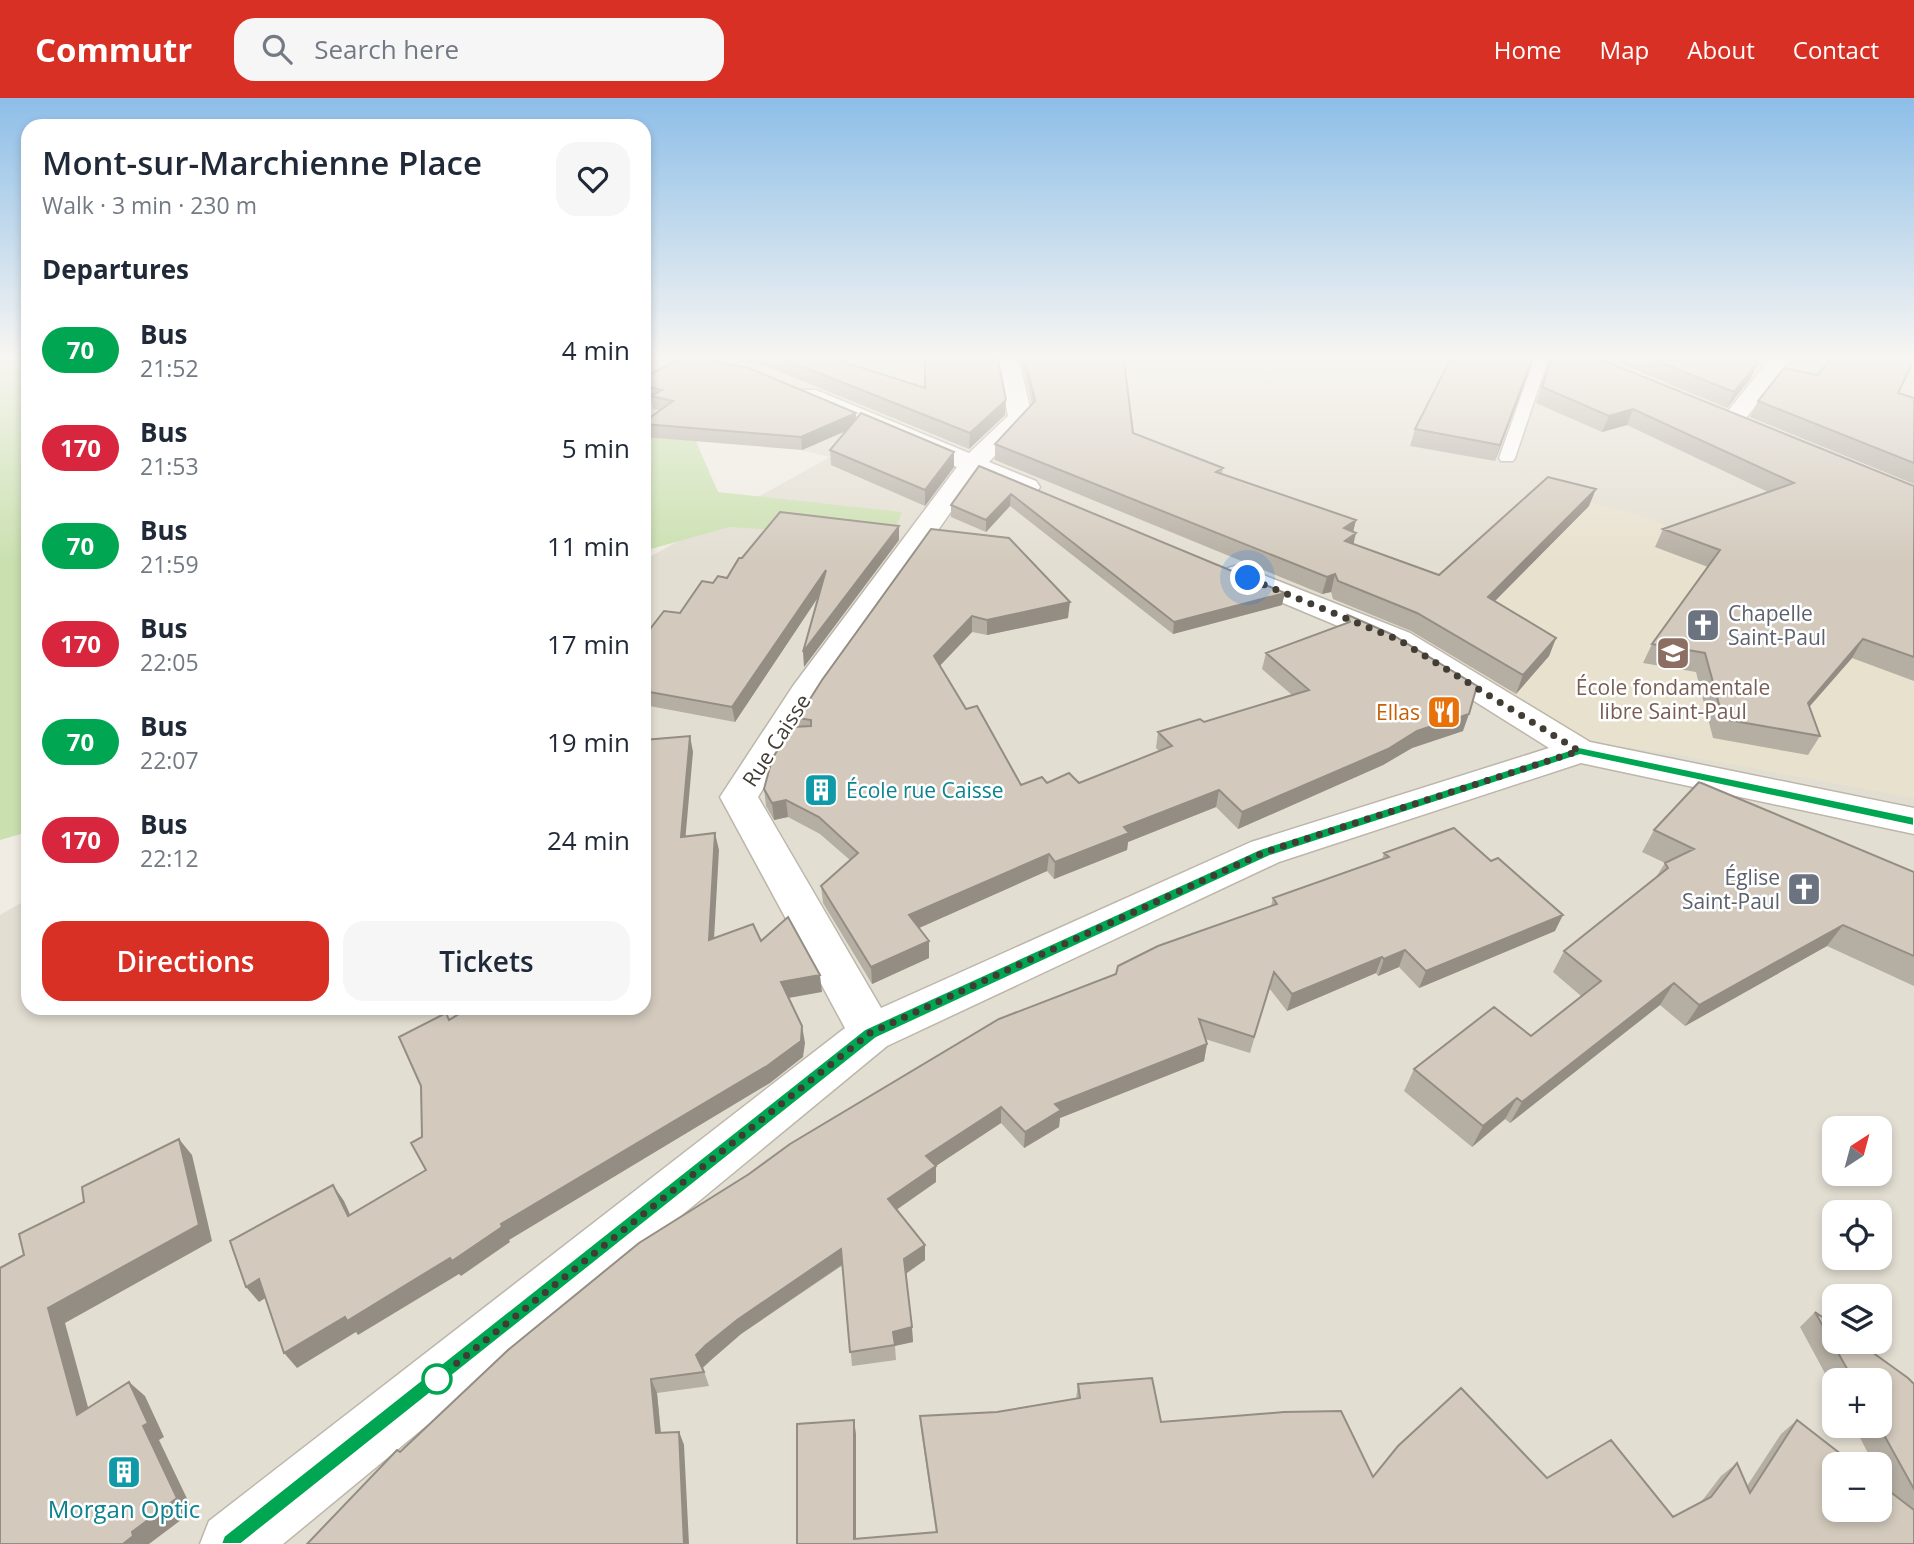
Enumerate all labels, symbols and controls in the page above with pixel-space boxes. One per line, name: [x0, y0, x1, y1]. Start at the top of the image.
search box: [234, 18, 724, 81]
text: Commutr: [35, 27, 192, 72]
icon: search: [258, 30, 296, 68]
text: Search here: [314, 31, 459, 67]
text: Home: [1494, 33, 1562, 66]
text: Map: [1600, 33, 1649, 66]
text: About: [1687, 33, 1755, 66]
text: Contact: [1793, 33, 1879, 66]
text: Mont-sur-Marchienne Place: [42, 140, 482, 185]
button: heart: [556, 142, 630, 216]
text: Walk · 3 min · 230 m: [42, 189, 257, 221]
text: Departures: [42, 251, 189, 287]
text: Bus: [140, 316, 187, 352]
text: 4 min: [562, 332, 630, 368]
text: 70: [67, 333, 94, 366]
text: 21:52: [140, 352, 199, 384]
text: Bus: [140, 414, 187, 450]
text: 5 min: [562, 430, 630, 466]
text: 170: [60, 431, 101, 464]
text: 21:53: [140, 450, 199, 482]
text: Bus: [140, 512, 187, 548]
text: 11 min: [547, 528, 630, 564]
text: 70: [67, 529, 94, 562]
text: 21:59: [140, 548, 199, 580]
your location: [1230, 560, 1265, 595]
place label: Chapelle Saint-Paul: [1728, 599, 1826, 651]
church icon: Chapelle Saint-Paul: [1684, 606, 1722, 644]
text: Bus: [140, 610, 187, 646]
text: 17 min: [547, 626, 630, 662]
text: 170: [60, 627, 101, 660]
school or university icon: École fondamentale libre Saint-Paul: [1654, 634, 1692, 672]
text: 22:05: [140, 646, 199, 678]
place label: École fondamentale libre Saint-Paul: [1576, 673, 1770, 725]
street label: Rue Caisse: [736, 688, 816, 792]
restaurant icon: Ellas: [1425, 693, 1463, 731]
place label: Ellas: [1376, 698, 1420, 726]
text: Bus: [140, 708, 187, 744]
text: 19 min: [547, 724, 630, 760]
text: 70: [67, 725, 94, 758]
text: 22:07: [140, 744, 199, 776]
building icon: École rue Caisse: [802, 771, 840, 809]
place label: École rue Caisse: [846, 776, 1004, 804]
text: Bus: [140, 806, 187, 842]
text: 24 min: [547, 822, 630, 858]
text: 170: [60, 823, 101, 856]
text: 22:12: [140, 842, 199, 874]
place label: Église Saint-Paul: [1682, 863, 1780, 915]
church icon: Église Saint-Paul: [1785, 870, 1823, 908]
button: Directions: [42, 921, 329, 1001]
button: Tickets: [343, 921, 630, 1001]
north arrow: [1822, 1116, 1892, 1186]
map controls: [1822, 1116, 1892, 1522]
button: locate: [1822, 1200, 1892, 1270]
button: layers: [1822, 1284, 1892, 1354]
unlabelled marker: [422, 1364, 452, 1394]
button: +: [1822, 1368, 1892, 1438]
button: −: [1822, 1452, 1892, 1522]
building icon: Morgan Optic: [105, 1453, 143, 1491]
place label: Morgan Optic: [48, 1492, 200, 1525]

